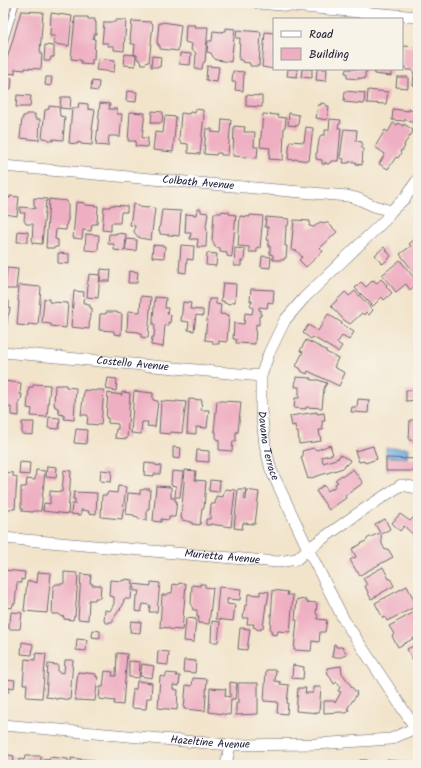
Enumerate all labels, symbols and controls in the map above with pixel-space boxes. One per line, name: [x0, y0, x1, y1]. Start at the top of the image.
legend: [273, 18, 403, 70]
text: Road: [309, 25, 334, 44]
text: Building: [309, 45, 349, 64]
street label: Colbath Avenue: [161, 171, 235, 195]
street label: Costello Avenue: [95, 352, 170, 376]
street label: Davana Terrace: [252, 410, 284, 484]
street label: Murietta Avenue: [184, 545, 261, 569]
street label: Hazeltine Avenue: [170, 731, 250, 754]

